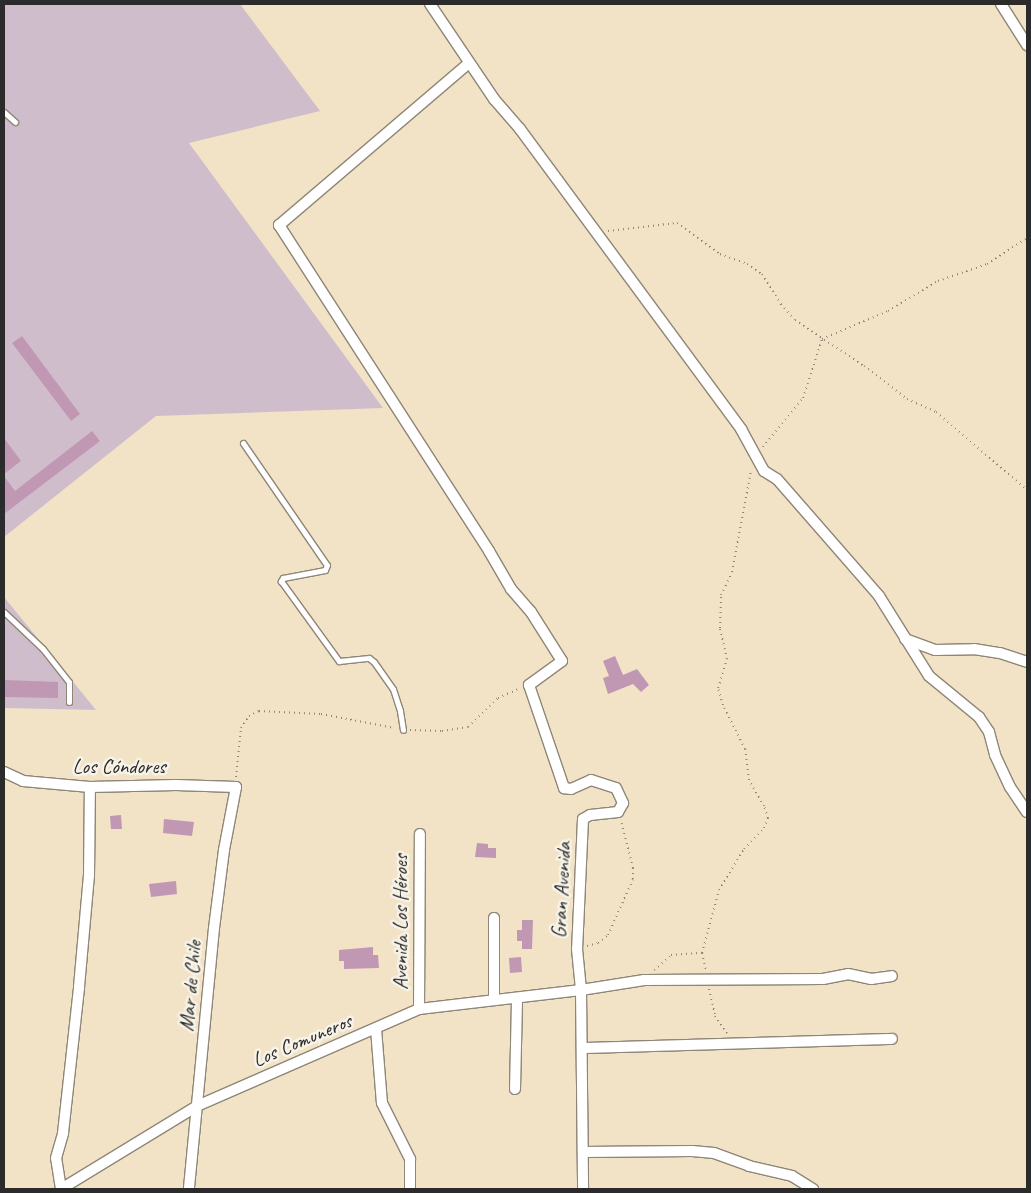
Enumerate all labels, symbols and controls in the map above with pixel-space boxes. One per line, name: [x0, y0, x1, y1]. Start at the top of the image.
street label: Los Cóndores: [73, 753, 165, 779]
street label: Gran Avenida: [546, 841, 576, 939]
street label: Avenida Los Héroes: [387, 854, 413, 990]
street label: Mar de Chile: [173, 940, 207, 1032]
street label: Los Comuneros: [249, 1008, 355, 1072]

